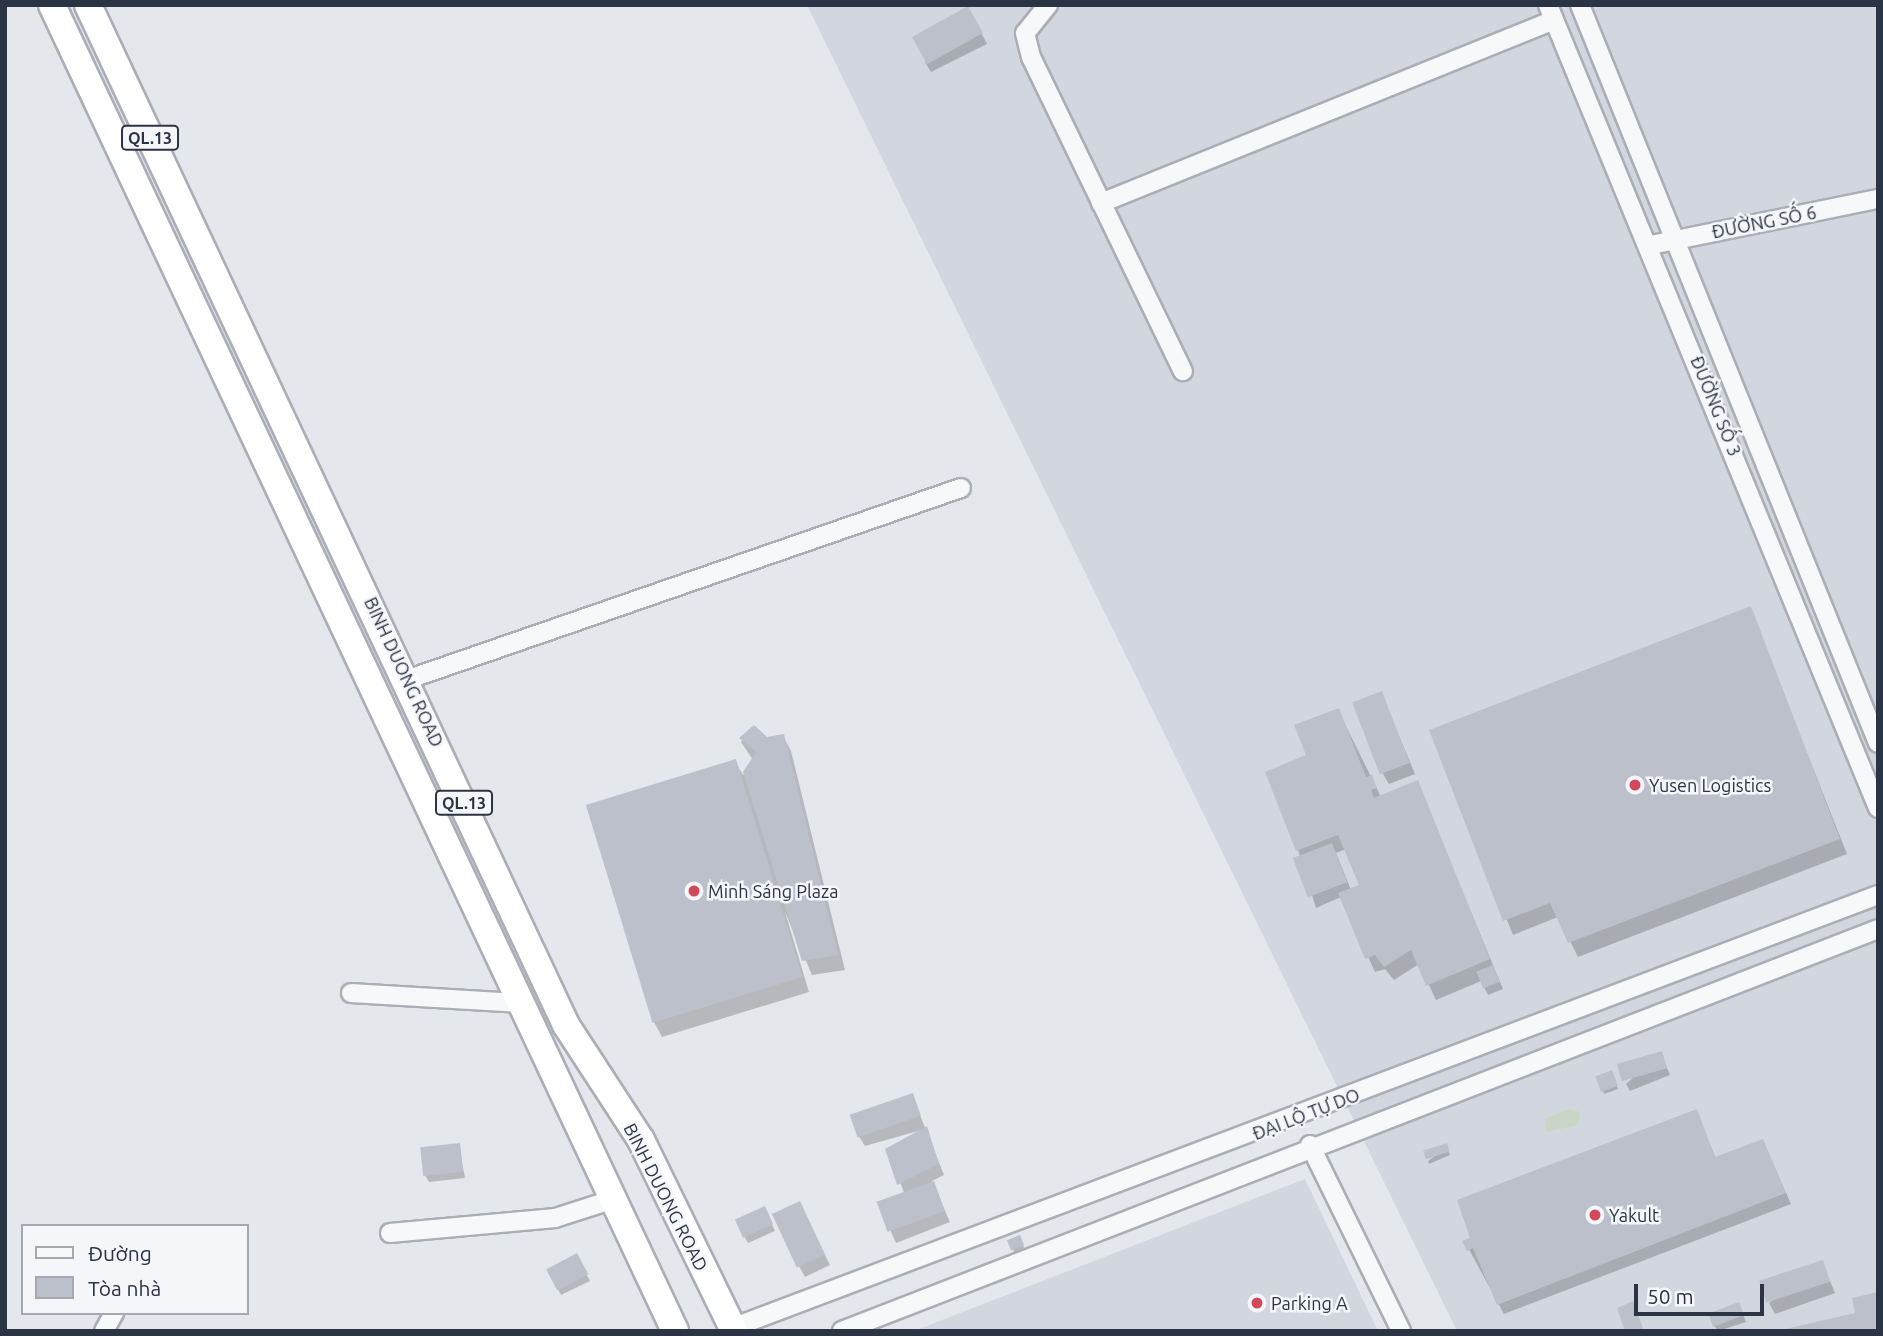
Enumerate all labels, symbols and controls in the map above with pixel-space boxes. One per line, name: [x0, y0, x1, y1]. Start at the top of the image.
road number: QL.13: [120, 126, 180, 150]
street label: ĐƯỜNG SỐ 6: [1710, 201, 1818, 243]
street label: ĐƯỜNG SỐ 3: [1686, 353, 1746, 459]
street label: BINH DUONG ROAD: [360, 594, 448, 750]
place label: Yusen Logistics: [1649, 774, 1771, 796]
marker: Yusen Logistics: [1627, 777, 1643, 793]
road number: QL.13: [434, 790, 494, 816]
place label: Minh Sáng Plaza: [708, 880, 838, 902]
marker: Minh Sáng Plaza: [686, 883, 702, 899]
street label: ĐẠI LỘ TỰ DO: [1249, 1084, 1363, 1144]
street label: BINH DUONG ROAD: [619, 1120, 713, 1274]
place label: Yakult: [1609, 1204, 1659, 1226]
marker: Yakult: [1587, 1207, 1603, 1223]
legend: [21, 1224, 248, 1315]
text: Đường: [88, 1241, 152, 1265]
scale bar: [1638, 1270, 1768, 1314]
text: Tòa nhà: [88, 1276, 161, 1300]
text: 50 m: [1647, 1284, 1694, 1308]
place label: Parking A: [1271, 1292, 1348, 1314]
marker: Parking A: [1249, 1295, 1265, 1311]

